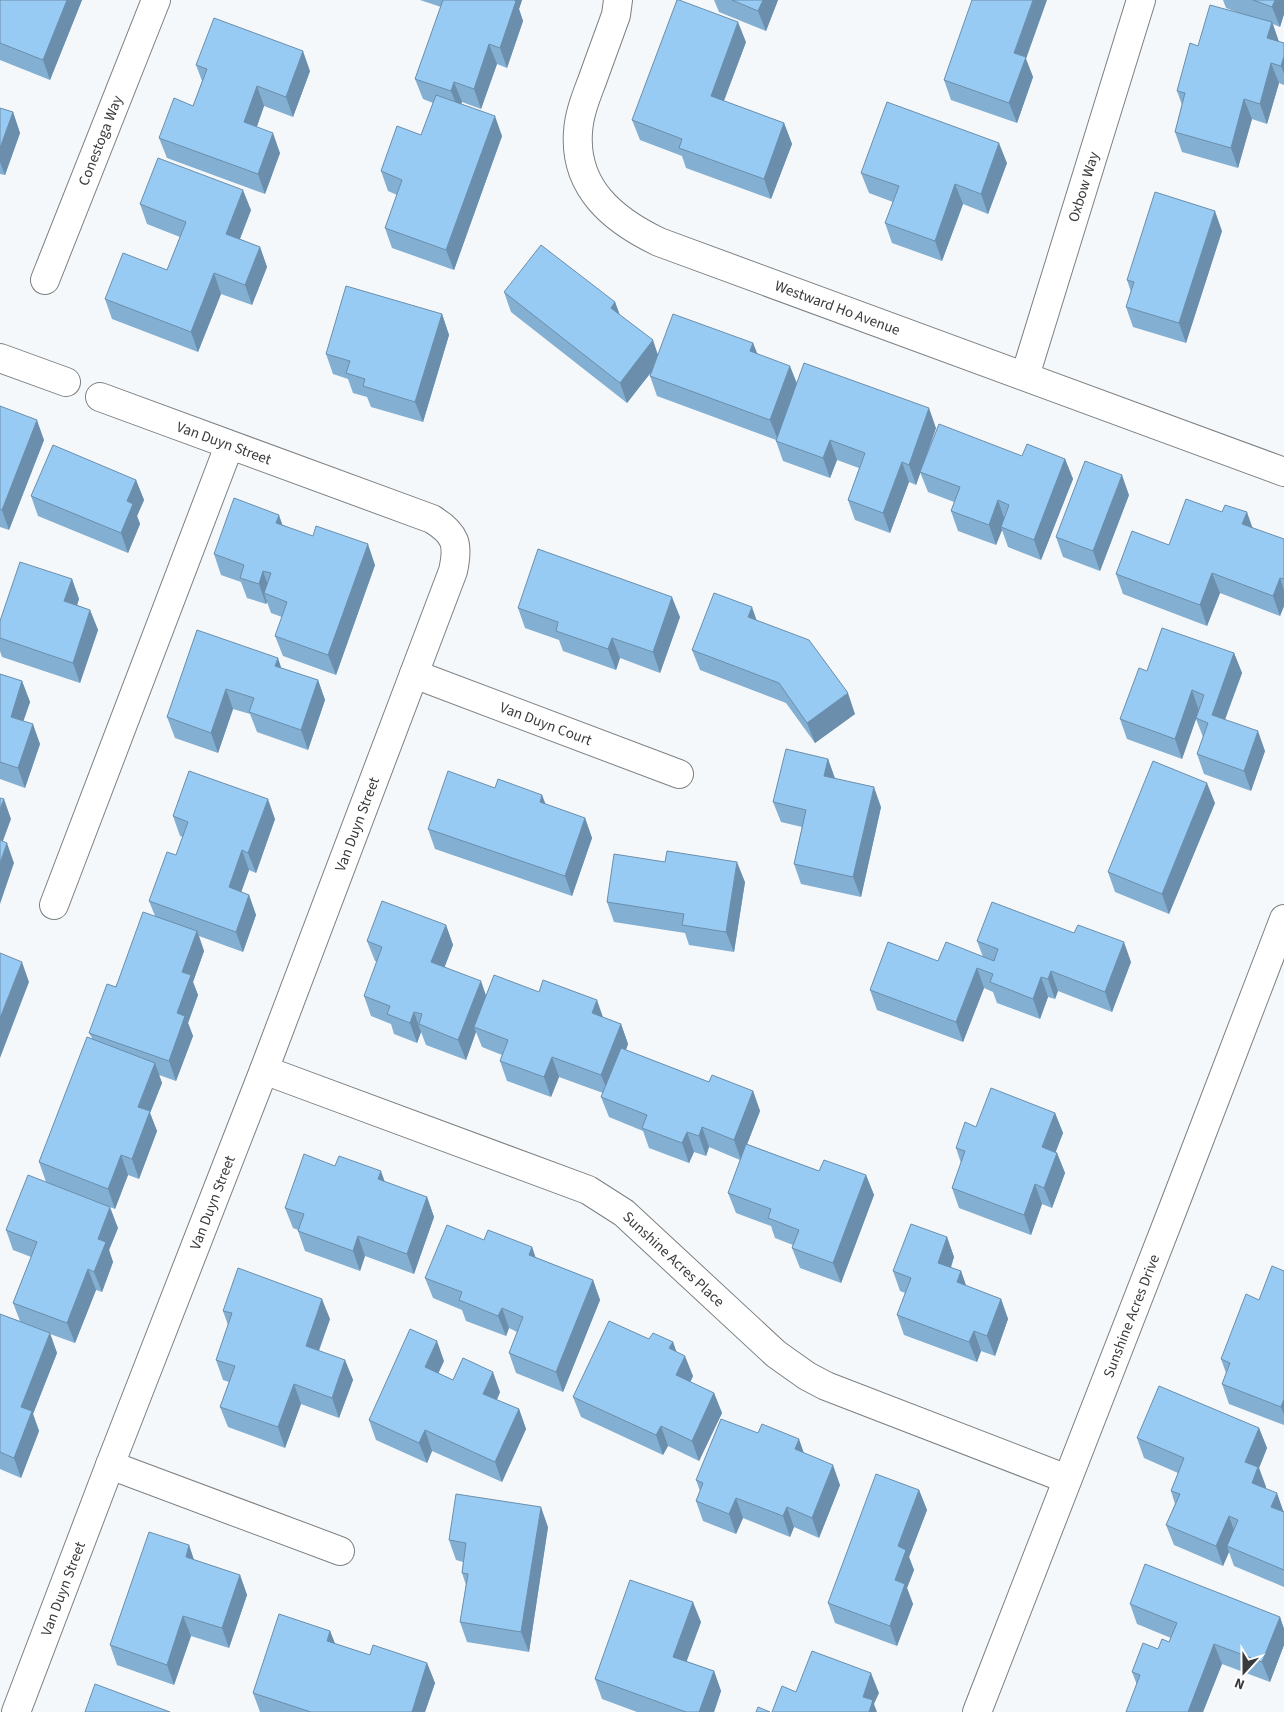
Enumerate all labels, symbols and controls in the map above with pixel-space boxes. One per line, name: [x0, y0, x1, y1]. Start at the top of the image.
street label: Conestoga Way: [73, 93, 128, 189]
street label: Oxbow Way: [1063, 149, 1105, 225]
street label: Westward Ho Avenue: [772, 275, 903, 341]
street label: Van Duyn Street: [174, 417, 274, 470]
street label: Van Duyn Court: [497, 697, 595, 751]
street label: Van Duyn Street: [330, 774, 385, 875]
street label: Van Duyn Street: [185, 1153, 241, 1253]
street label: Sunshine Acres Place: [618, 1207, 729, 1312]
street label: Sunshine Acres Drive: [1098, 1251, 1165, 1381]
street label: Van Duyn Street: [36, 1539, 91, 1639]
north arrow: [1219, 1647, 1269, 1697]
text: N: [1232, 1672, 1248, 1694]

